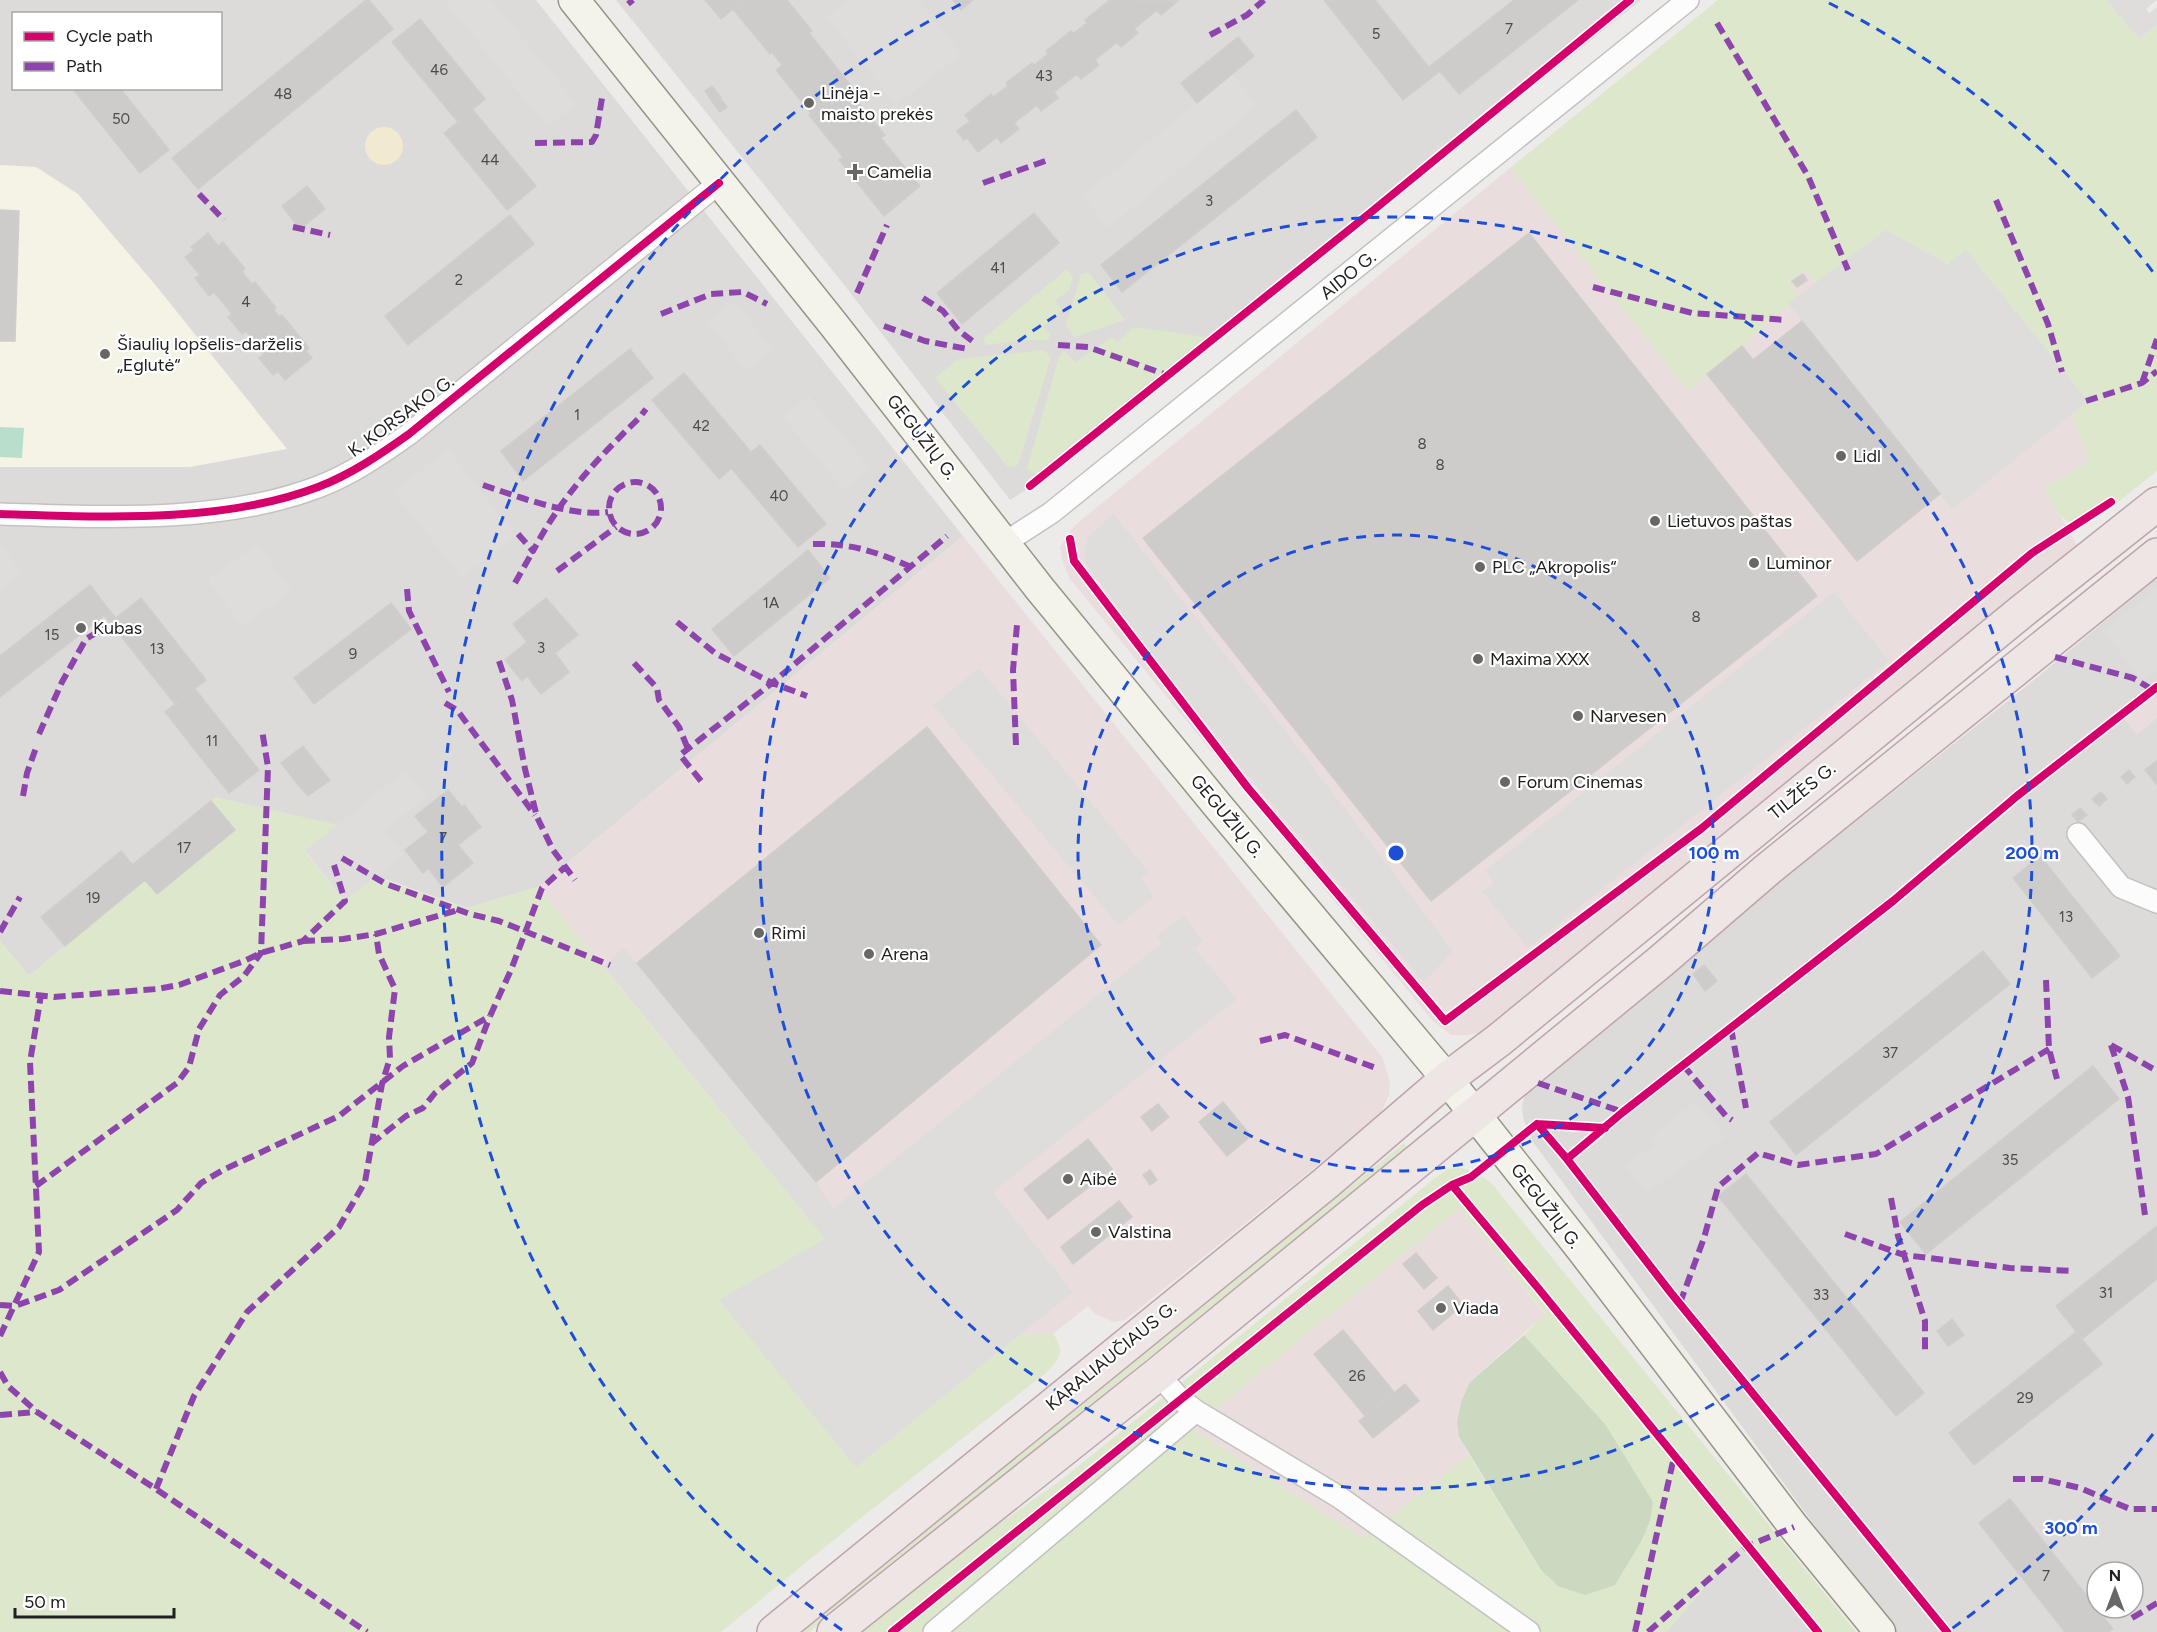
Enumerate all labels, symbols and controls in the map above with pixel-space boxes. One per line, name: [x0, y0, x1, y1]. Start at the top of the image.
legend: [12, 12, 222, 90]
house number: 7: [1505, 20, 1513, 38]
text: Cycle path: [66, 25, 153, 47]
house number: 5: [1372, 25, 1380, 43]
text: Path: [66, 55, 102, 77]
house number: 46: [430, 61, 448, 79]
house number: 43: [1035, 67, 1053, 85]
place label: Linėja - maisto prekės: [821, 82, 933, 125]
house number: 48: [274, 85, 292, 103]
marker: Linėja - maisto prekės: [802, 96, 816, 110]
house number: 50: [112, 110, 130, 128]
house number: 44: [481, 151, 499, 169]
place label: Camelia: [867, 161, 932, 183]
marker: Camelia: [848, 165, 862, 179]
house number: 3: [1205, 192, 1213, 210]
street label: AIDO G.: [1316, 246, 1380, 304]
house number: 41: [990, 259, 1006, 277]
house number: 2: [455, 271, 463, 289]
house number: 4: [241, 293, 251, 311]
place label: Šiaulių lopšelis-darželis „Eglutė“: [117, 333, 302, 376]
marker: Šiaulių lopšelis-darželis „Eglutė“: [98, 347, 112, 361]
street label: K. KORSAKO G.: [344, 370, 458, 462]
street label: GEGUŽIŲ G.: [882, 390, 962, 484]
house number: 1: [574, 406, 580, 424]
house number: 42: [692, 417, 710, 435]
house number: 8: [1417, 435, 1427, 453]
place label: Lidl: [1853, 445, 1881, 467]
marker: Lidl: [1834, 449, 1848, 463]
house number: 8: [1435, 456, 1445, 474]
house number: 40: [770, 487, 788, 505]
place label: Lietuvos paštas: [1667, 510, 1792, 532]
marker: Lietuvos paštas: [1648, 514, 1662, 528]
place label: Luminor: [1766, 552, 1831, 574]
place label: PLC „Akropolis“: [1492, 556, 1616, 578]
marker: Luminor: [1747, 556, 1761, 570]
marker: PLC „Akropolis“: [1473, 560, 1487, 574]
house number: 1A: [763, 594, 779, 612]
house number: 8: [1691, 608, 1701, 626]
place label: Kubas: [93, 617, 142, 639]
marker: Kubas: [74, 621, 88, 635]
house number: 15: [45, 626, 59, 644]
house number: 3: [537, 639, 545, 657]
house number: 13: [150, 640, 164, 658]
house number: 9: [349, 645, 357, 663]
place label: Maxima XXX: [1490, 648, 1589, 670]
marker: Maxima XXX: [1471, 652, 1485, 666]
place label: Narvesen: [1590, 705, 1666, 727]
marker: Narvesen: [1571, 709, 1585, 723]
house number: 11: [206, 732, 218, 750]
street label: TILŽĖS G.: [1764, 757, 1840, 825]
street label: GEGUŽIŲ G.: [1186, 770, 1268, 862]
place label: Forum Cinemas: [1517, 771, 1643, 793]
marker: Forum Cinemas: [1498, 775, 1512, 789]
house number: 7: [439, 829, 447, 847]
house number: 17: [177, 839, 191, 857]
text: 100 m: [1689, 842, 1739, 864]
text: 200 m: [2005, 842, 2059, 864]
centre of rings: [1386, 843, 1406, 863]
house number: 19: [86, 889, 100, 907]
house number: 13: [2059, 908, 2073, 926]
place label: Rimi: [771, 922, 806, 944]
marker: Rimi: [752, 926, 766, 940]
place label: Arena: [881, 943, 928, 965]
marker: Arena: [862, 947, 876, 961]
house number: 37: [1882, 1044, 1898, 1062]
house number: 35: [2002, 1151, 2018, 1169]
street label: GEGUŽIŲ G.: [1506, 1159, 1586, 1253]
place label: Aibė: [1080, 1168, 1117, 1190]
marker: Aibė: [1061, 1172, 1075, 1186]
place label: Valstina: [1108, 1221, 1172, 1243]
marker: Valstina: [1089, 1225, 1103, 1239]
house number: 31: [2099, 1284, 2113, 1302]
house number: 33: [1813, 1286, 1829, 1304]
street label: KARALIAUČIAUS G.: [1041, 1297, 1181, 1415]
place label: Viada: [1453, 1297, 1499, 1319]
marker: Viada: [1434, 1301, 1448, 1315]
house number: 26: [1349, 1367, 1366, 1385]
house number: 29: [2017, 1389, 2033, 1407]
text: 300 m: [2044, 1517, 2098, 1539]
north arrow: [2085, 1560, 2145, 1620]
text: N: [2109, 1566, 2121, 1585]
house number: 7: [2042, 1567, 2050, 1585]
scale bar: [15, 1581, 174, 1619]
text: 50 m: [24, 1591, 66, 1613]

